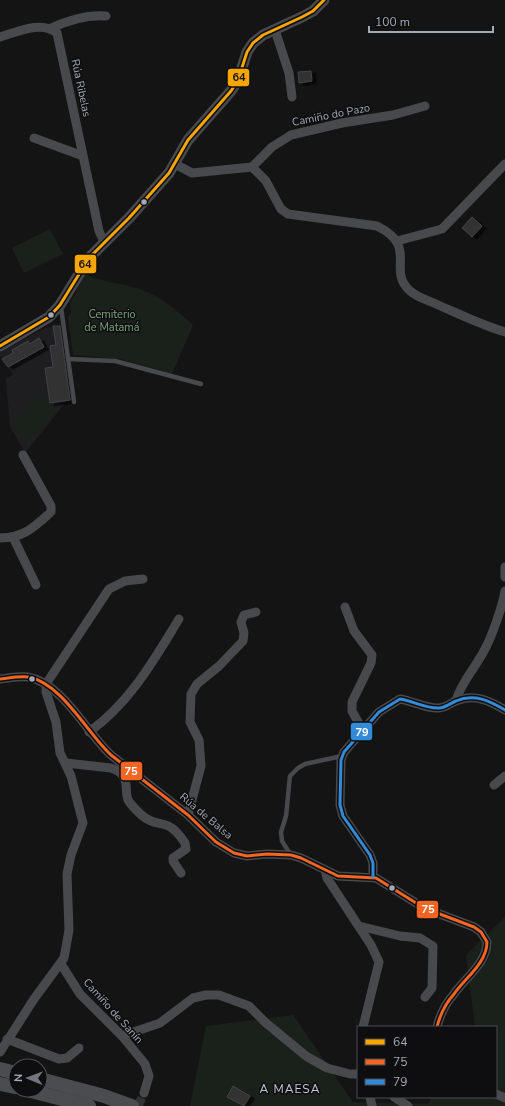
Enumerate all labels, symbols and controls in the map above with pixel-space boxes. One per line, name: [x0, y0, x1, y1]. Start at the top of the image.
scale bar: [369, 8, 493, 34]
text: 100 m: [375, 14, 410, 30]
street label: Rúa Ribelas: [68, 58, 94, 118]
line badge: 64: [227, 68, 250, 87]
text: 64: [232, 70, 246, 85]
street label: Camiño do Pazo: [291, 100, 371, 130]
unlabelled marker: [139, 197, 149, 207]
line badge: 64: [74, 254, 97, 274]
text: 64: [78, 257, 92, 272]
park label: Cemiterio de Matamá: [84, 307, 140, 335]
unlabelled marker: [46, 310, 56, 320]
unlabelled marker: [27, 674, 37, 684]
line badge: 79: [350, 722, 373, 741]
text: 79: [355, 725, 369, 740]
line badge: 75: [120, 761, 143, 781]
text: 75: [124, 764, 138, 779]
street label: Rúa de Balsa: [176, 789, 236, 843]
unlabelled marker: [387, 883, 397, 893]
line badge: 75: [416, 900, 439, 919]
text: 75: [421, 902, 435, 917]
street label: Camiño de Sanín: [80, 975, 146, 1047]
legend: [357, 1026, 497, 1098]
text: 64: [393, 1034, 407, 1050]
text: 75: [393, 1054, 407, 1070]
north arrow: [8, 1058, 48, 1098]
text: N: [11, 1074, 26, 1082]
text: 79: [393, 1074, 407, 1090]
district label: A MAESA: [260, 1081, 320, 1097]

